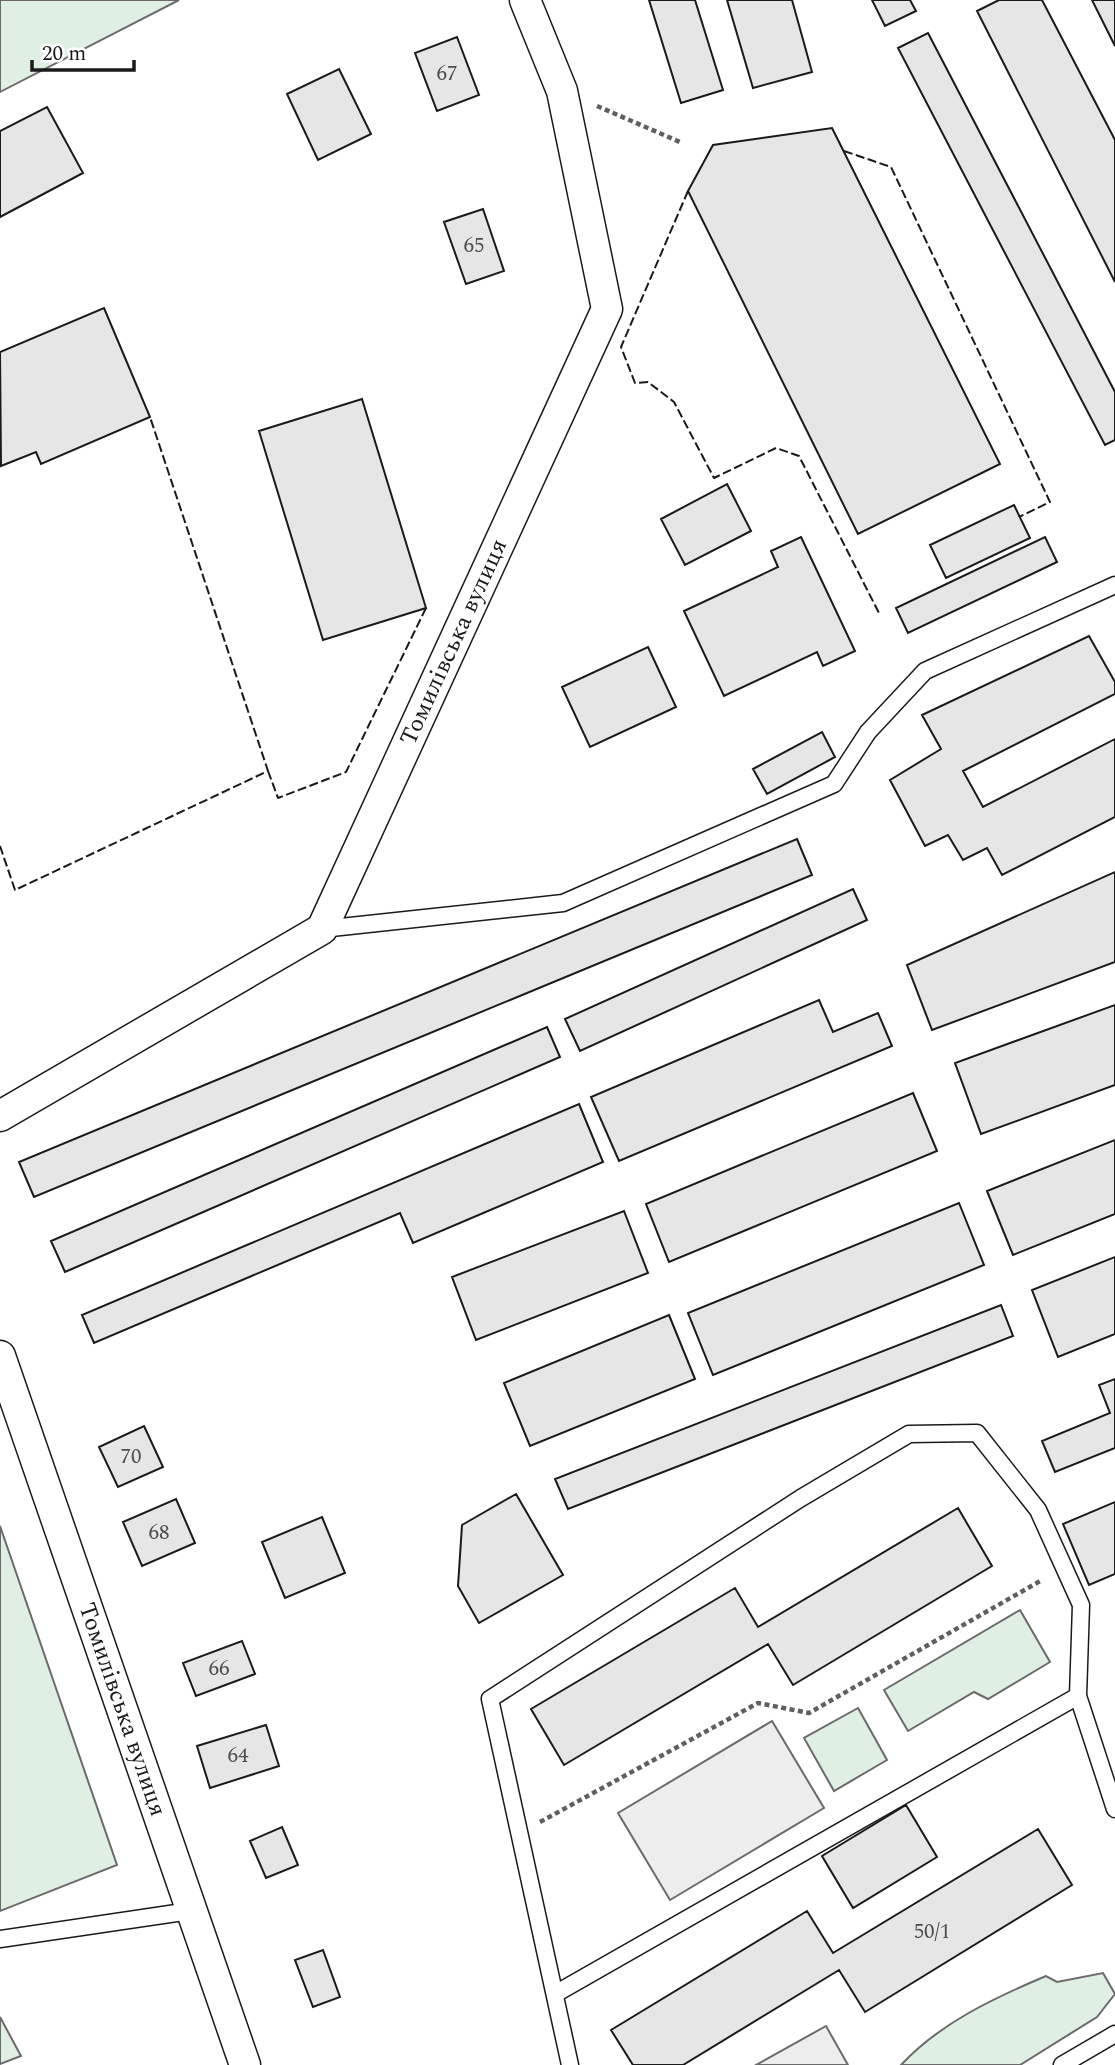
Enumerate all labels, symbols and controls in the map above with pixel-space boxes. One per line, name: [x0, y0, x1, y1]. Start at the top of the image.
scale bar: [32, 28, 133, 72]
text: 20 m: [42, 38, 86, 70]
house number: 67: [437, 58, 458, 90]
house number: 65: [464, 230, 485, 262]
street label: Томилівська вулиця: [391, 533, 517, 751]
house number: 70: [121, 1441, 142, 1473]
house number: 68: [149, 1517, 170, 1549]
street label: Томилівська вулиця: [69, 1598, 176, 1821]
house number: 66: [209, 1653, 230, 1685]
house number: 64: [228, 1740, 249, 1772]
house number: 50/1: [914, 1916, 950, 1948]

